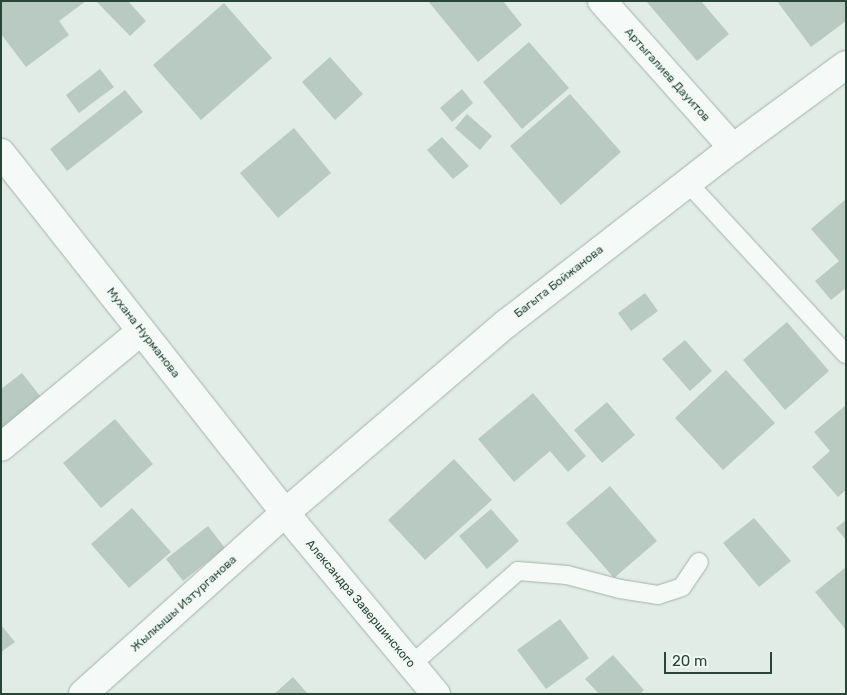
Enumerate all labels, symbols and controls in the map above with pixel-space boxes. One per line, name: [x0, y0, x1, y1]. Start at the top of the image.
street label: Артыгалиев Дауитов: [621, 25, 713, 125]
street label: Багыта Бойжанова: [511, 243, 607, 321]
street label: Мухана Нурманова: [103, 285, 183, 381]
street label: Александра Завершинского: [302, 537, 418, 671]
street label: Жылкышы Изтурганова: [128, 553, 240, 655]
scale bar: [667, 642, 774, 674]
text: 20 m: [672, 652, 707, 670]

